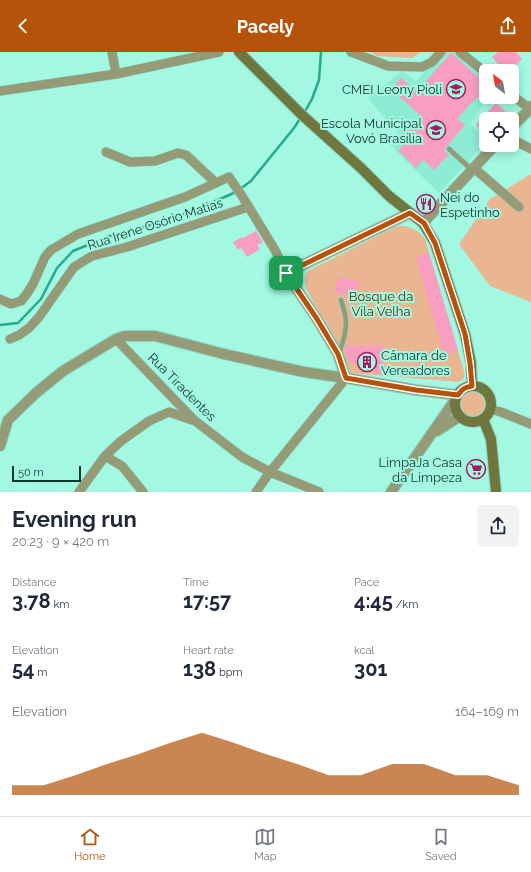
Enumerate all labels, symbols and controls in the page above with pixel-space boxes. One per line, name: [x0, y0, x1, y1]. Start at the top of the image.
icon: back: [12, 15, 34, 37]
icon: share: [497, 15, 519, 37]
text: Pacely: [237, 16, 294, 37]
north arrow: [479, 64, 519, 104]
map controls: [479, 64, 519, 152]
school or university icon: CMEI Leony Pioli: [445, 78, 467, 100]
place label: CMEI Leony Pioli: [342, 82, 442, 97]
button: locate: [479, 112, 519, 152]
place label: Escola Municipal Vovó Brasília: [321, 116, 422, 146]
school or university icon: Escola Municipal Vovó Brasília: [425, 119, 447, 141]
place label: Nei do Espetinho: [440, 190, 500, 220]
restaurant icon: Nei do Espetinho: [415, 193, 437, 215]
street label: Rua Irene Osório Matias: [85, 195, 225, 253]
pin: [269, 256, 303, 290]
icon: arrive: [275, 262, 297, 284]
park label: Bosque da Vila Velha: [349, 289, 413, 319]
place label: Câmara de Vereadores: [381, 348, 450, 378]
street label: Rua Tiradentes: [145, 350, 219, 424]
building icon: Câmara de Vereadores: [356, 351, 378, 373]
place label: LimpaJa Casa da Limpeza: [379, 455, 462, 485]
supermarket icon: LimpaJa Casa da Limpeza: [465, 458, 487, 480]
scale bar: [12, 464, 81, 483]
text: 50 m: [18, 466, 44, 479]
button: share: [477, 505, 519, 547]
text: Evening run: [12, 506, 137, 532]
text: 20:23 · 9 × 420 m: [12, 534, 109, 549]
text: Distance: [12, 576, 56, 589]
text: Time: [183, 576, 209, 589]
text: Pace: [354, 576, 379, 589]
text: 3.78: [12, 589, 51, 613]
text: 17:57: [183, 589, 231, 613]
text: 4:45: [354, 589, 393, 613]
text: km: [51, 598, 69, 611]
text: /km: [393, 598, 418, 611]
text: Elevation: [12, 644, 59, 657]
text: Heart rate: [183, 644, 234, 657]
text: kcal: [354, 644, 375, 657]
text: 54: [12, 657, 35, 681]
text: 138: [183, 657, 216, 681]
text: 301: [354, 657, 387, 681]
text: m: [35, 666, 47, 679]
text: bpm: [216, 666, 243, 679]
text: Elevation: [12, 704, 67, 719]
text: 164–169 m: [455, 704, 519, 719]
tab: Home: [74, 826, 105, 863]
tab: Map: [254, 826, 277, 863]
tab: Saved: [425, 826, 457, 863]

